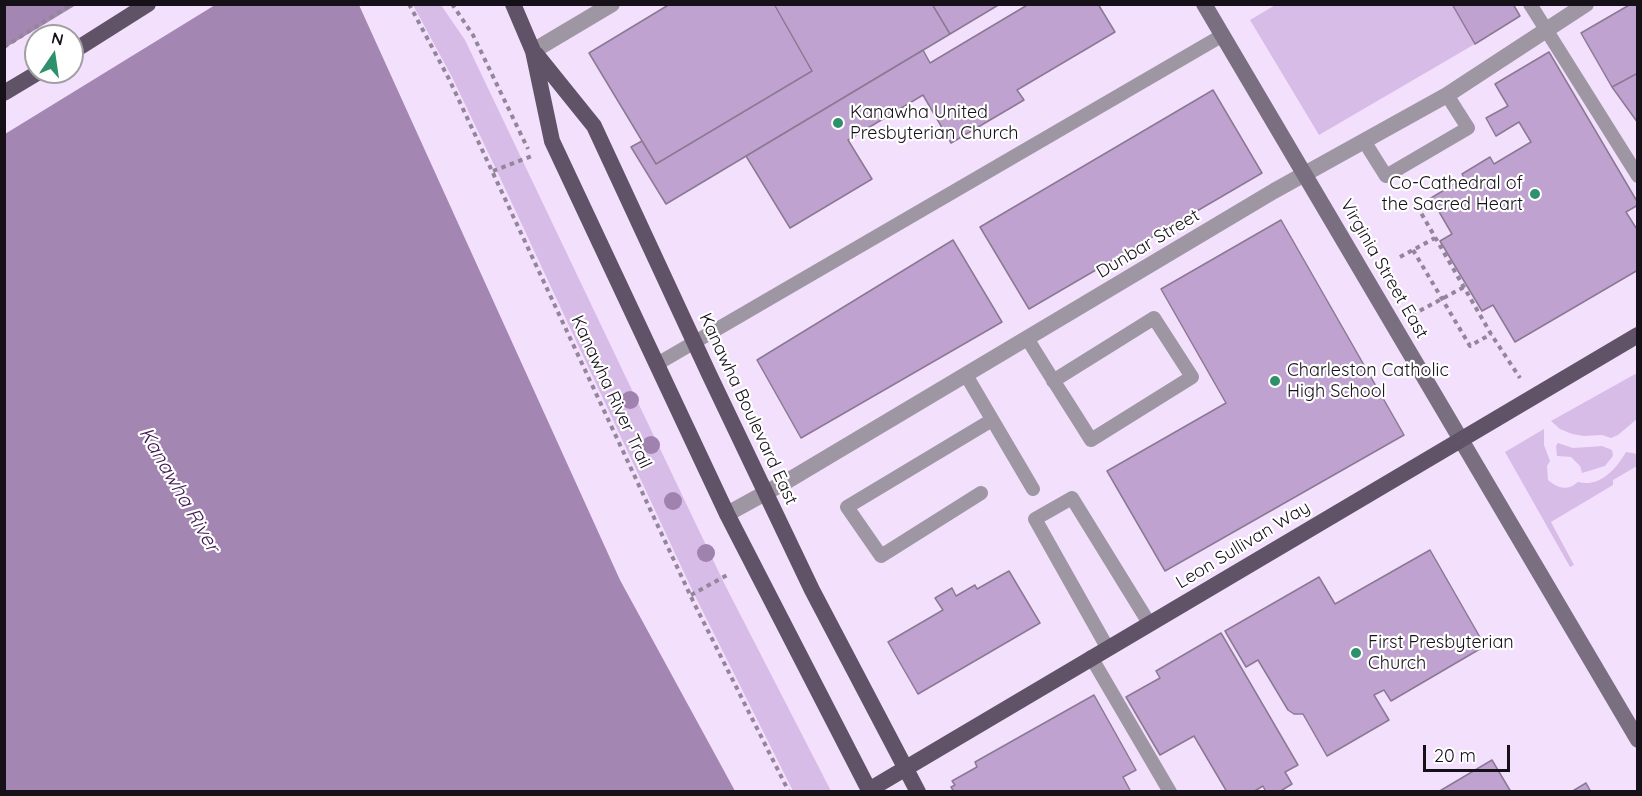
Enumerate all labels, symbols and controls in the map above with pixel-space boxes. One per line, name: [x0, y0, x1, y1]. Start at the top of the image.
north arrow: [24, 24, 84, 84]
text: N: [50, 27, 66, 49]
place label: Kanawha United Presbyterian Church: [850, 102, 1018, 144]
marker: Kanawha United Presbyterian Church: [831, 116, 845, 130]
place label: Co-Cathedral of the Sacred Heart: [1382, 173, 1523, 216]
marker: Co-Cathedral of the Sacred Heart: [1528, 187, 1542, 201]
street label: Virginia Street East: [1335, 195, 1433, 343]
street label: Dunbar Street: [1093, 205, 1203, 283]
street label: Kanawha Boulevard East: [694, 310, 802, 508]
street label: Kanawha River Trail: [566, 312, 656, 472]
place label: Charleston Catholic High School: [1287, 360, 1449, 403]
marker: Charleston Catholic High School: [1268, 374, 1282, 388]
water label: Kanawha River: [134, 423, 224, 557]
street label: Leon Sullivan Way: [1172, 496, 1314, 594]
place label: First Presbyterian Church: [1368, 632, 1514, 674]
marker: First Presbyterian Church: [1349, 646, 1363, 660]
scale bar: [1426, 733, 1513, 771]
text: 20 m: [1434, 744, 1476, 767]

